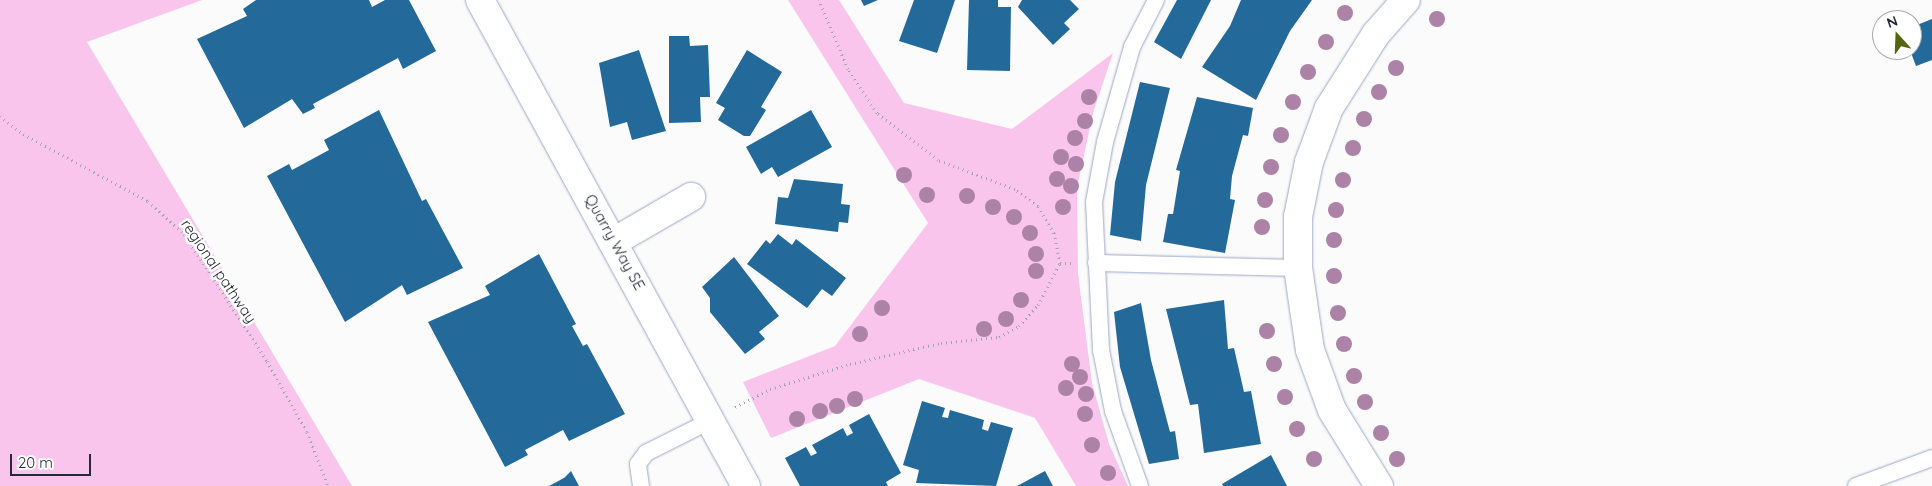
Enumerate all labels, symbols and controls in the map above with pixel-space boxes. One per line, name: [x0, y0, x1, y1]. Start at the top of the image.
north arrow: [1872, 10, 1922, 60]
text: N: [1884, 12, 1900, 32]
street label: Quarry Way SE: [581, 191, 649, 293]
street label: regional pathway: [178, 216, 260, 326]
scale bar: [12, 444, 94, 476]
text: 20 m: [18, 453, 53, 472]

